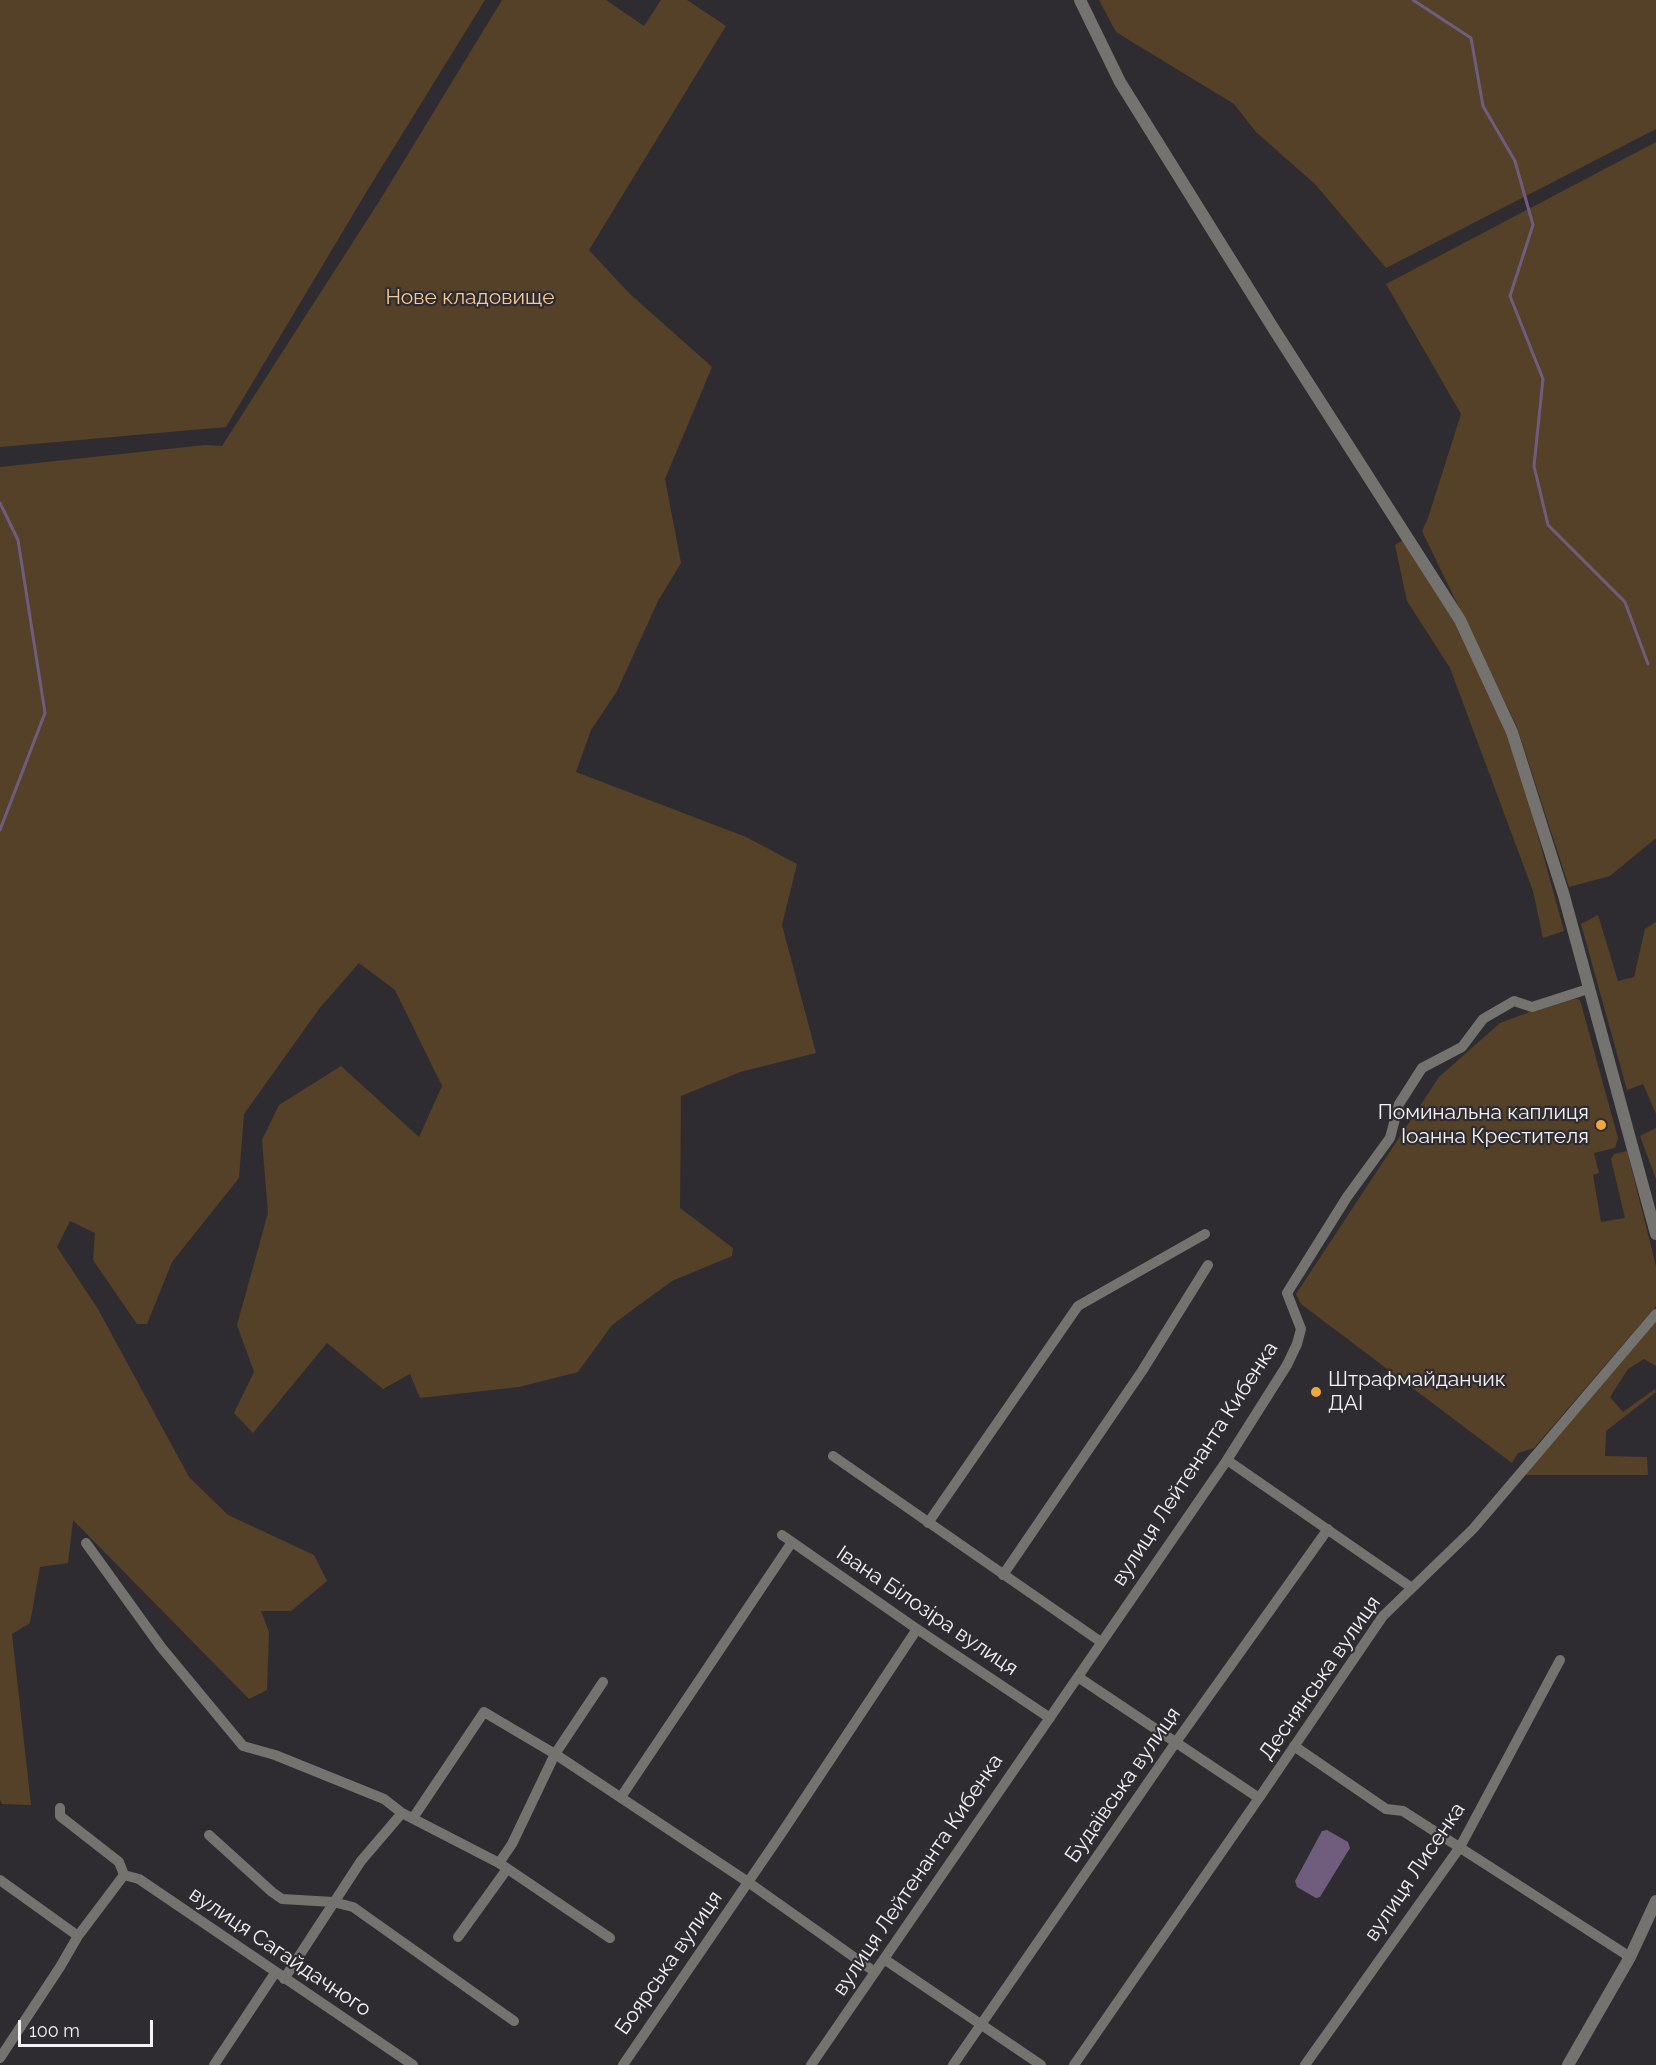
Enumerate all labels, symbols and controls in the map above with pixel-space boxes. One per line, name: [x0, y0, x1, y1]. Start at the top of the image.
park label: Нове кладовище: [385, 285, 555, 311]
place label: Поминальна каплиця Іоанна Крестителя: [1378, 1100, 1589, 1150]
marker: Поминальна каплиця Іоанна Крестителя: [1594, 1118, 1608, 1132]
street label: вулиця Лейтенанта Кибенка: [1107, 1337, 1283, 1591]
place label: Штрафмайданчик ДАІ: [1328, 1367, 1506, 1417]
marker: Штрафмайданчик ДАІ: [1309, 1385, 1323, 1399]
street label: Івана Білозіра вулиця: [831, 1541, 1023, 1681]
street label: Деснянська вулиця: [1254, 1591, 1386, 1765]
street label: Будаївська вулиця: [1060, 1702, 1186, 1868]
street label: вулиця Лейтенанта Кибенка: [828, 1749, 1008, 2001]
street label: вулиця Лисенка: [1359, 1798, 1471, 1946]
street label: вулиця Сагайдачного: [184, 1882, 376, 2022]
street label: Боярська вулиця: [610, 1886, 728, 2040]
scale bar: [21, 2008, 156, 2046]
text: 100 m: [29, 2020, 80, 2041]

